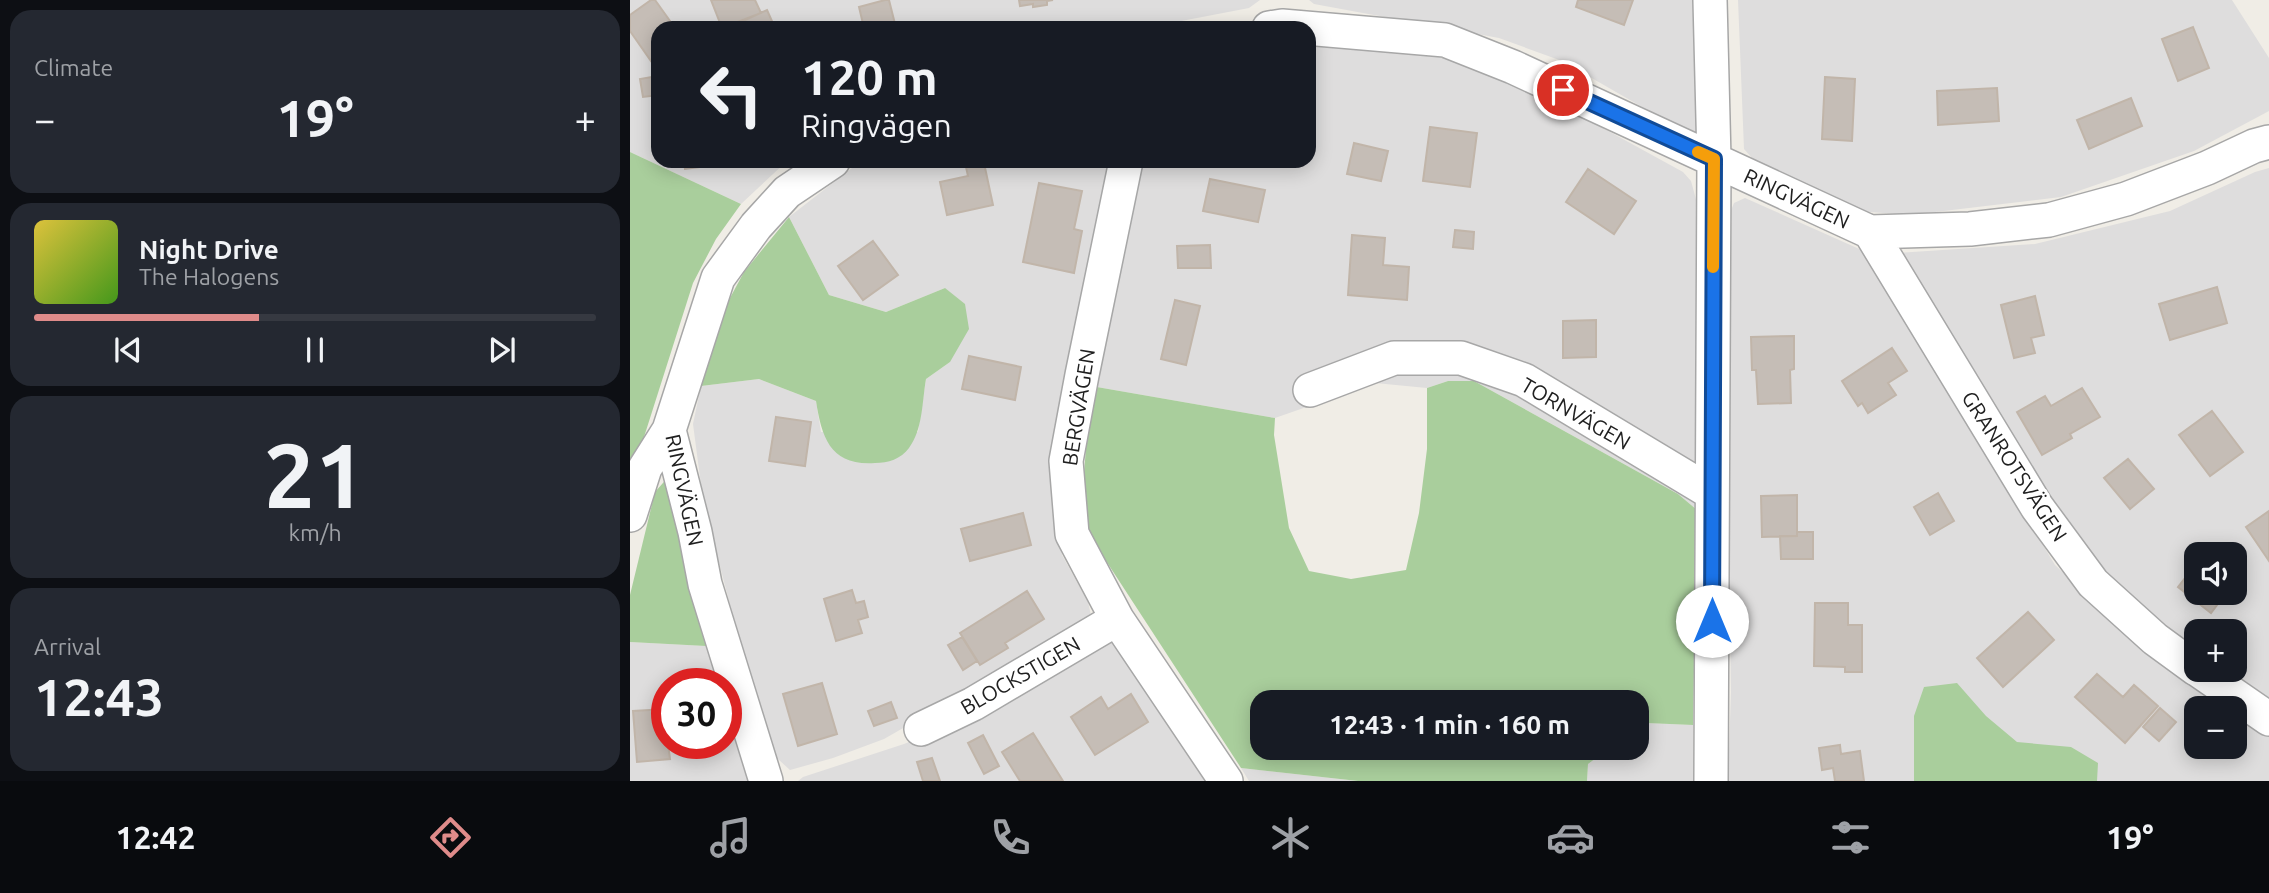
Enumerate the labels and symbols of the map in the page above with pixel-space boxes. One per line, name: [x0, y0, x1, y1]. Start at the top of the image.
pin: [1533, 60, 1593, 120]
street label: RINGVÄGEN: [1740, 163, 1854, 233]
street label: BERGVÄGEN: [1057, 347, 1099, 467]
street label: TORNVÄGEN: [1517, 372, 1635, 454]
street label: GRANROTSVÄGEN: [1957, 386, 2073, 546]
street label: RINGVÄGEN: [661, 432, 709, 548]
position arrow: [1675, 584, 1749, 658]
street label: BLOCKSTIGEN: [956, 631, 1084, 719]
speed limit sign: 30: [651, 668, 742, 759]

